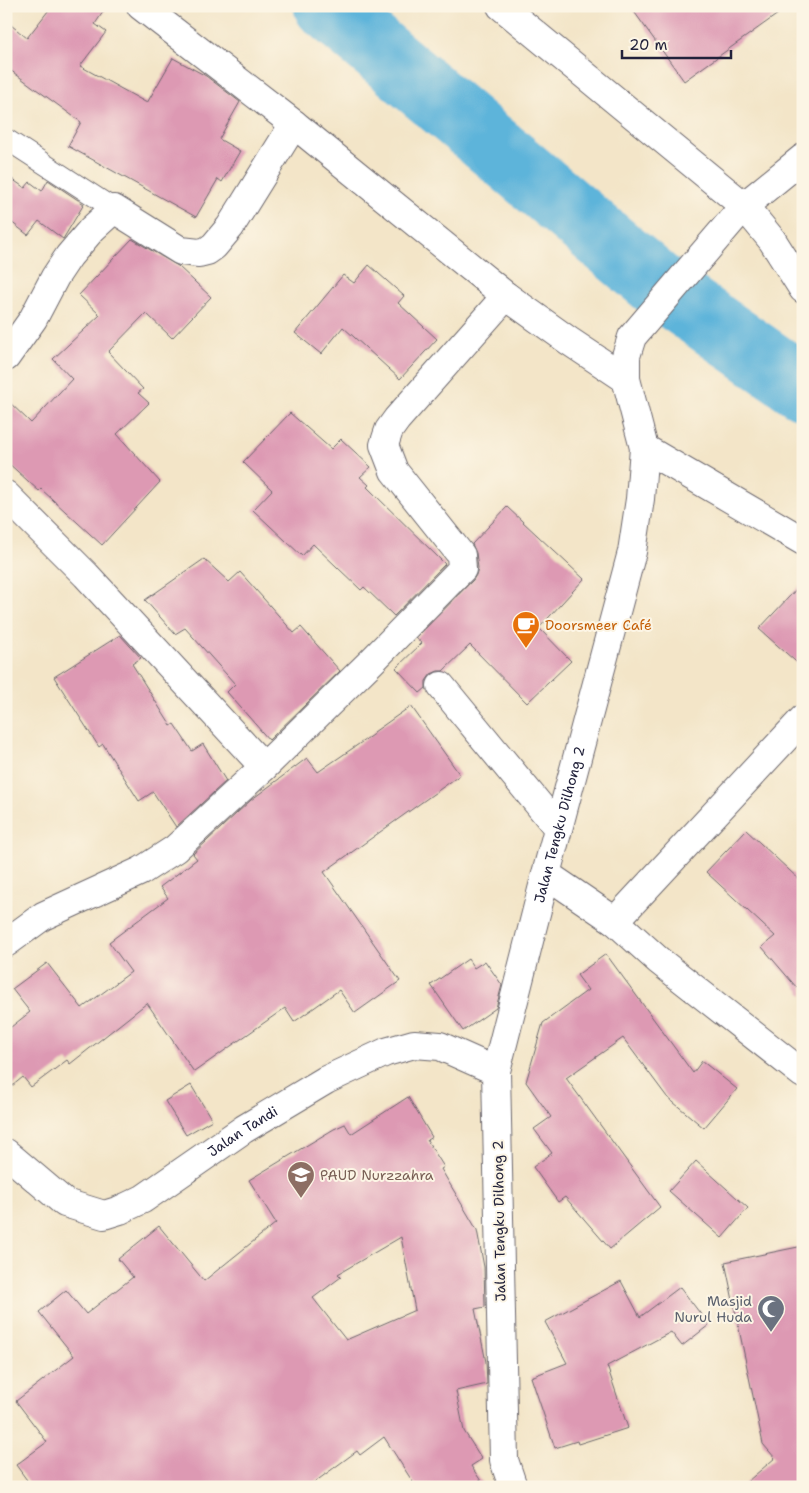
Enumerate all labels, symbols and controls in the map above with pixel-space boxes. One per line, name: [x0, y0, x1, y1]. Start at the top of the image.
scale bar: [622, 28, 730, 60]
text: 20 m: [629, 35, 668, 55]
cafe icon: Doorsmeer Café: [511, 610, 541, 649]
place label: Doorsmeer Café: [545, 616, 652, 634]
street label: Jalan Tengku Dilhong 2: [530, 744, 589, 905]
street label: Jalan Tandi: [204, 1102, 281, 1161]
street label: Jalan Tengku Dilhong 2: [489, 1140, 509, 1302]
school or university icon: PAUD Nurzzahra: [286, 1160, 316, 1199]
place label: PAUD Nurzzahra: [320, 1166, 434, 1184]
place label: Masjid Nurul Huda: [674, 1292, 752, 1326]
mosque icon: Masjid Nurul Huda: [756, 1294, 786, 1333]

